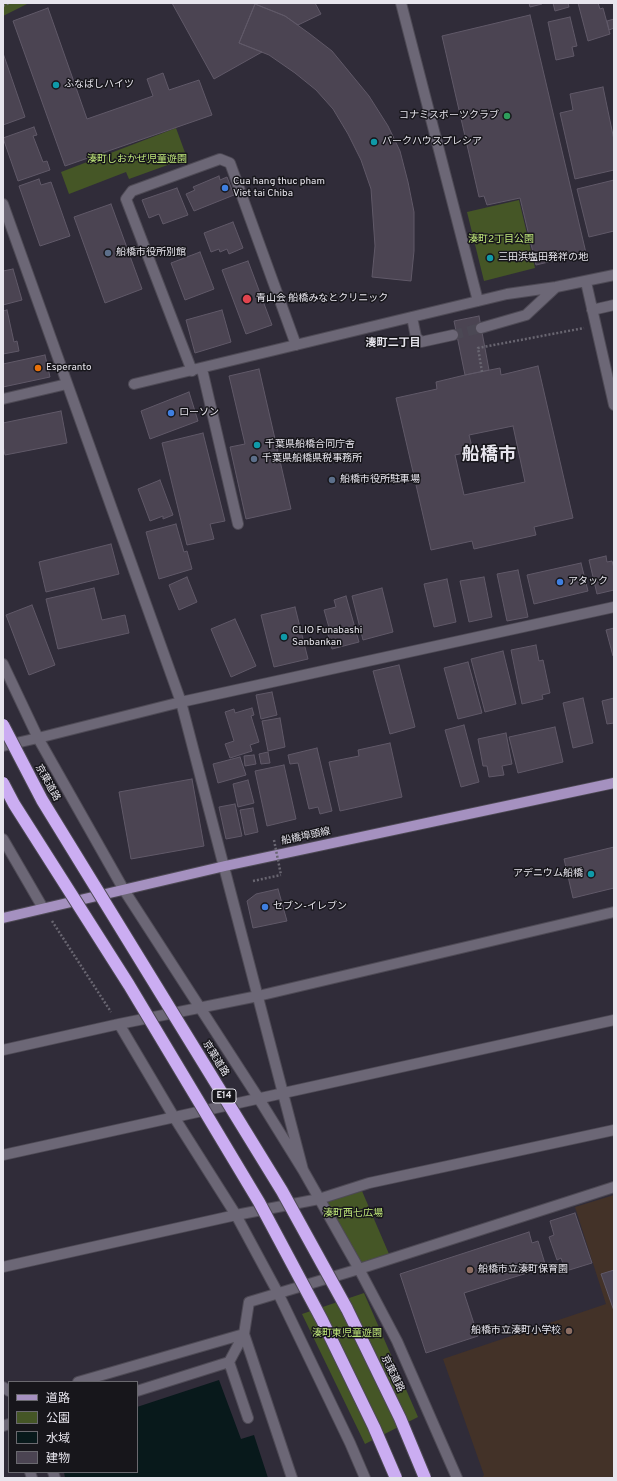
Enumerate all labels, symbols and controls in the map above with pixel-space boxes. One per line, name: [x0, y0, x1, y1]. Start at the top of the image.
place label: ふなばしハイツ: [64, 79, 134, 91]
marker: ふなばしハイツ: [51, 80, 61, 90]
place label: コナミスポーツクラブ: [399, 110, 499, 122]
marker: コナミスポーツクラブ: [502, 111, 512, 121]
place label: パークハウスプレシア: [382, 136, 482, 148]
marker: パークハウスプレシア: [369, 137, 379, 147]
park label: 湊町しおかぜ児童遊園: [87, 154, 187, 166]
place label: Cua hang thuc pham Viet tai Chiba: [233, 176, 325, 200]
marker: Cua hang thuc pham Viet tai Chiba: [220, 183, 230, 193]
park label: 湊町2丁目公園: [468, 234, 534, 246]
place label: 船橋市役所別館: [116, 247, 186, 259]
marker: 船橋市役所別館: [103, 248, 113, 258]
place label: 三田浜塩田発祥の地: [498, 252, 588, 264]
marker: 三田浜塩田発祥の地: [485, 253, 495, 263]
marker: 青山会 船橋みなとクリニック: [241, 293, 253, 305]
place label: 青山会 船橋みなとクリニック: [256, 293, 388, 305]
district label: 湊町二丁目: [366, 337, 420, 351]
place label: Esperanto: [46, 362, 92, 374]
marker: Esperanto: [33, 363, 43, 373]
place label: ローソン: [179, 407, 219, 419]
marker: ローソン: [166, 408, 176, 418]
place label: 千葉県船橋合同庁舎: [265, 439, 355, 451]
marker: 千葉県船橋合同庁舎: [252, 440, 262, 450]
district label: 船橋市: [462, 445, 516, 467]
place label: 千葉県船橋県税事務所: [262, 453, 362, 465]
marker: 千葉県船橋県税事務所: [249, 454, 259, 464]
place label: 船橋市役所駐車場: [340, 474, 420, 486]
marker: 船橋市役所駐車場: [327, 475, 337, 485]
place label: アタック: [568, 576, 608, 588]
marker: アタック: [555, 577, 565, 587]
place label: CLIO Funabashi Sanbankan: [292, 625, 362, 648]
marker: CLIO Funabashi Sanbankan: [279, 632, 289, 642]
street label: 京葉道路: [32, 763, 62, 803]
street label: 船橋埠頭線: [280, 826, 332, 848]
place label: アデニウム船橋: [513, 868, 583, 880]
marker: アデニウム船橋: [586, 869, 596, 879]
place label: セブン-イレブン: [273, 901, 347, 913]
marker: セブン-イレブン: [260, 902, 270, 912]
street label: 京葉道路: [199, 1039, 231, 1079]
road number: E14: [212, 1089, 236, 1103]
park label: 湊町西七広場: [323, 1208, 383, 1220]
place label: 船橋市立湊町保育園: [478, 1264, 568, 1276]
marker: 船橋市立湊町保育園: [465, 1265, 475, 1275]
place label: 船橋市立湊町小学校: [471, 1325, 561, 1337]
marker: 船橋市立湊町小学校: [564, 1326, 574, 1336]
park label: 湊町東児童遊園: [312, 1328, 382, 1340]
street label: 京葉道路: [378, 1353, 406, 1395]
legend: [8, 1381, 138, 1473]
text: 道路: [46, 1391, 70, 1407]
text: 公園: [46, 1411, 70, 1427]
text: 水域: [46, 1431, 70, 1447]
text: 建物: [46, 1451, 70, 1467]

